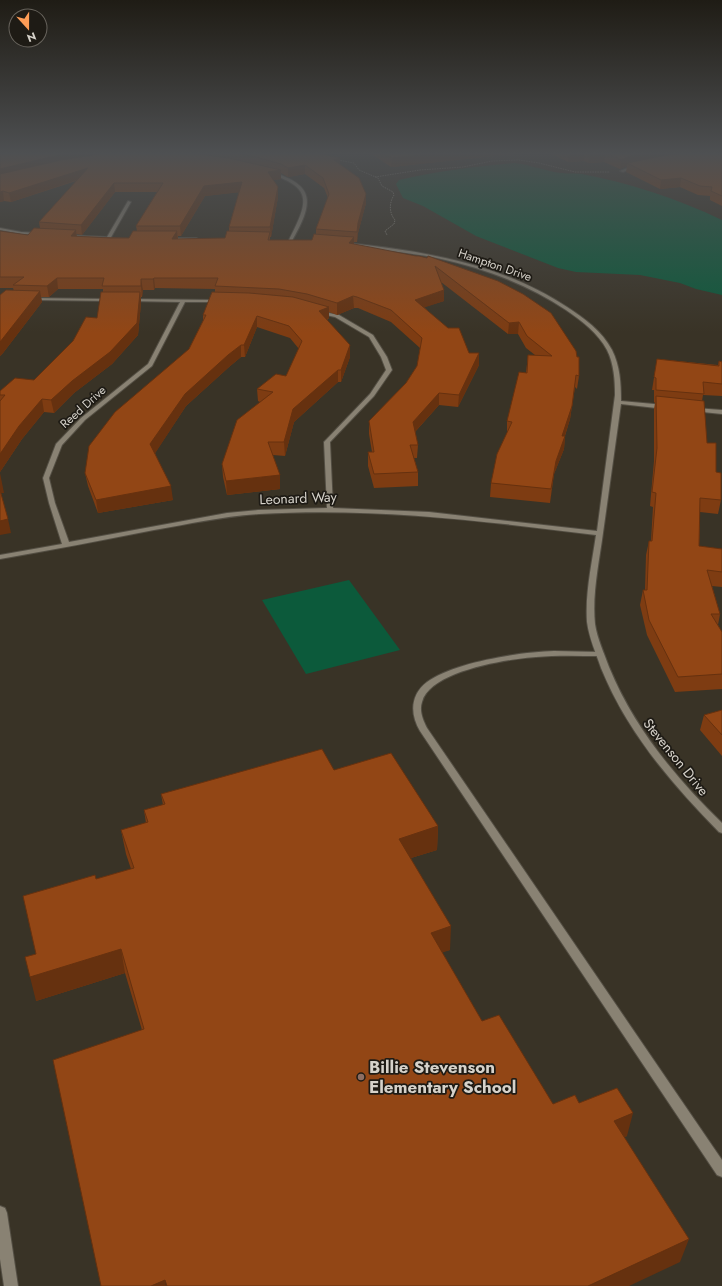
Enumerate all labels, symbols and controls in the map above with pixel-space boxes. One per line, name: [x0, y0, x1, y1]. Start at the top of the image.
north arrow: [8, 8, 48, 48]
text: N: [25, 28, 39, 46]
street label: Hampton Drive: [456, 244, 534, 286]
street label: Reed Drive: [56, 382, 110, 432]
street label: Leonard Way: [259, 487, 338, 509]
street label: Stevenson Drive: [638, 714, 714, 800]
place label: Billie Stevenson Elementary School: [369, 1055, 516, 1099]
marker: Billie Stevenson Elementary School: [356, 1072, 366, 1082]

